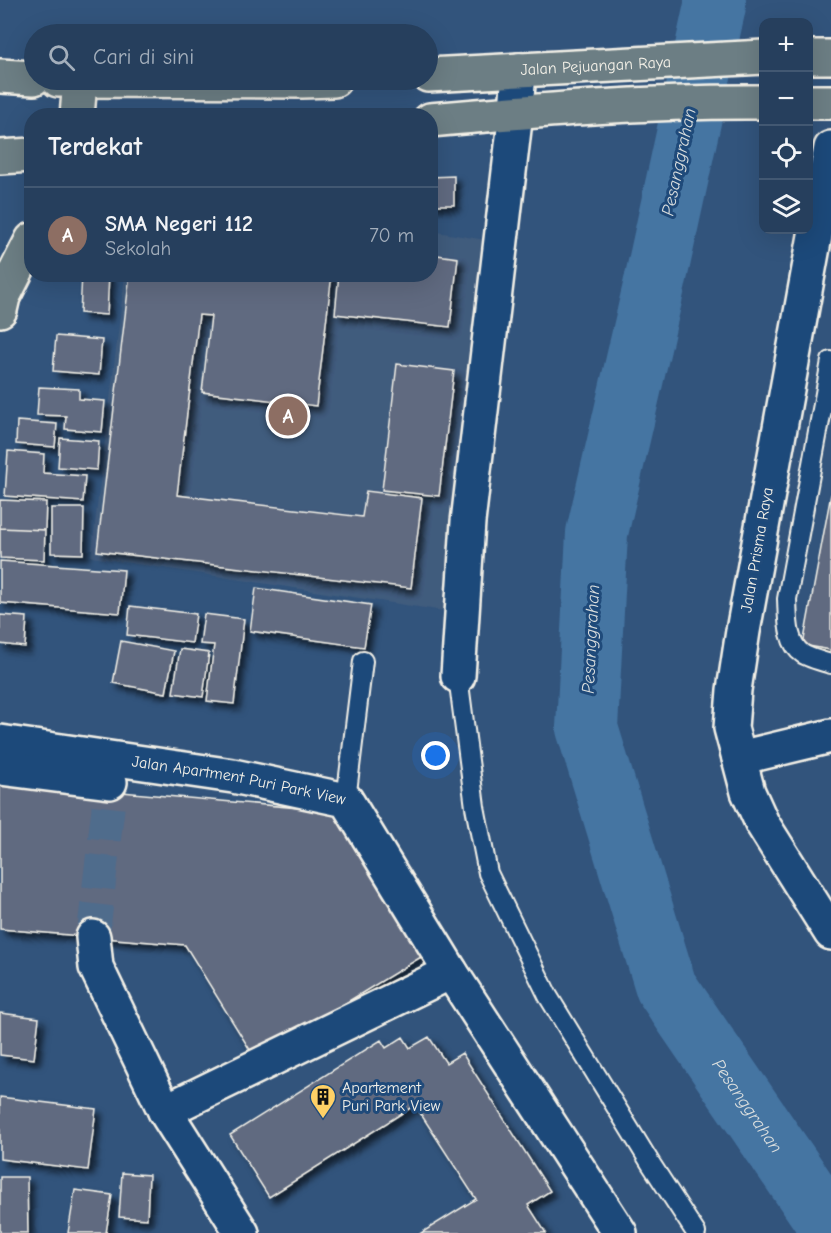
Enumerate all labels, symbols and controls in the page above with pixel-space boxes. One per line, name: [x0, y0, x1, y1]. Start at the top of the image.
map controls: [759, 18, 813, 234]
button: +: [759, 18, 813, 72]
search box: [24, 24, 438, 90]
icon: search: [45, 41, 78, 74]
text: Cari di sini: [93, 44, 194, 70]
street label: Jalan Pejuangan Raya: [520, 53, 672, 79]
button: −: [759, 72, 813, 126]
water label: Pesanggrahan: [657, 106, 701, 218]
button: locate: [759, 126, 813, 180]
text: Terdekat: [48, 132, 142, 162]
button: layers: [759, 180, 813, 234]
text: SMA Negeri 112: [105, 211, 253, 237]
text: A: [62, 224, 73, 247]
text: 70 m: [369, 224, 414, 247]
text: Sekolah: [105, 237, 171, 260]
pin: A: [268, 394, 308, 438]
street label: Jalan Prisma Raya: [737, 486, 777, 614]
water label: Pesanggrahan: [578, 584, 604, 694]
your location: [421, 741, 450, 770]
street label: Jalan Apartment Puri Park View: [131, 752, 348, 809]
water label: Pesanggrahan: [708, 1055, 787, 1157]
place label: Apartement Puri Park View: [342, 1079, 441, 1115]
building icon: Apartement Puri Park View: [308, 1082, 338, 1120]

